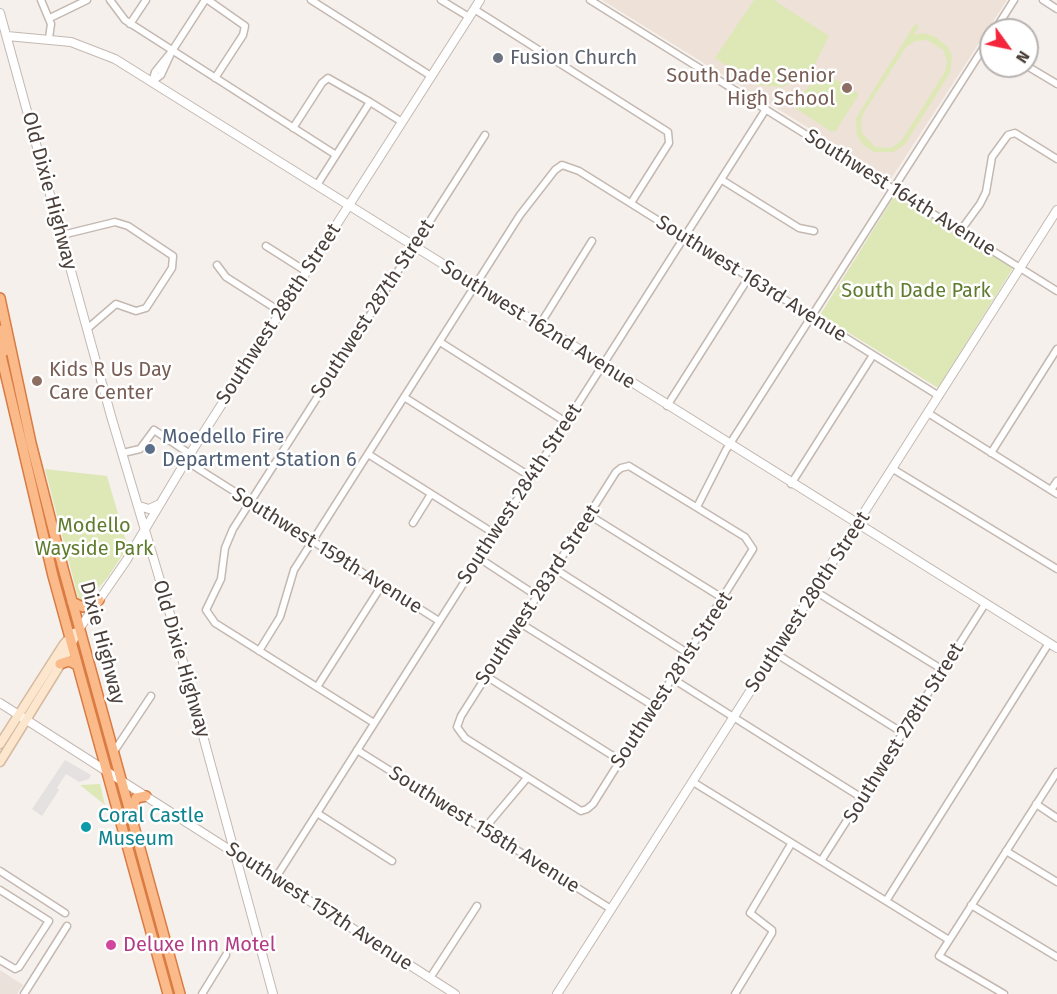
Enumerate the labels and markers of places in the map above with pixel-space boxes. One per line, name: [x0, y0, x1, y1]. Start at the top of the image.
place label: Fusion Church: [510, 46, 637, 70]
marker: Fusion Church: [491, 51, 505, 65]
place label: South Dade Senior High School: [666, 64, 835, 111]
marker: South Dade Senior High School: [840, 81, 854, 95]
place label: Kids R Us Day Care Center: [49, 358, 171, 405]
marker: Kids R Us Day Care Center: [30, 374, 44, 388]
place label: Moedello Fire Department Station 6: [162, 425, 357, 472]
marker: Moedello Fire Department Station 6: [143, 442, 157, 456]
place label: Coral Castle Museum: [98, 804, 204, 851]
marker: Coral Castle Museum: [79, 820, 93, 834]
place label: Deluxe Inn Motel: [123, 933, 276, 957]
marker: Deluxe Inn Motel: [104, 938, 118, 952]

